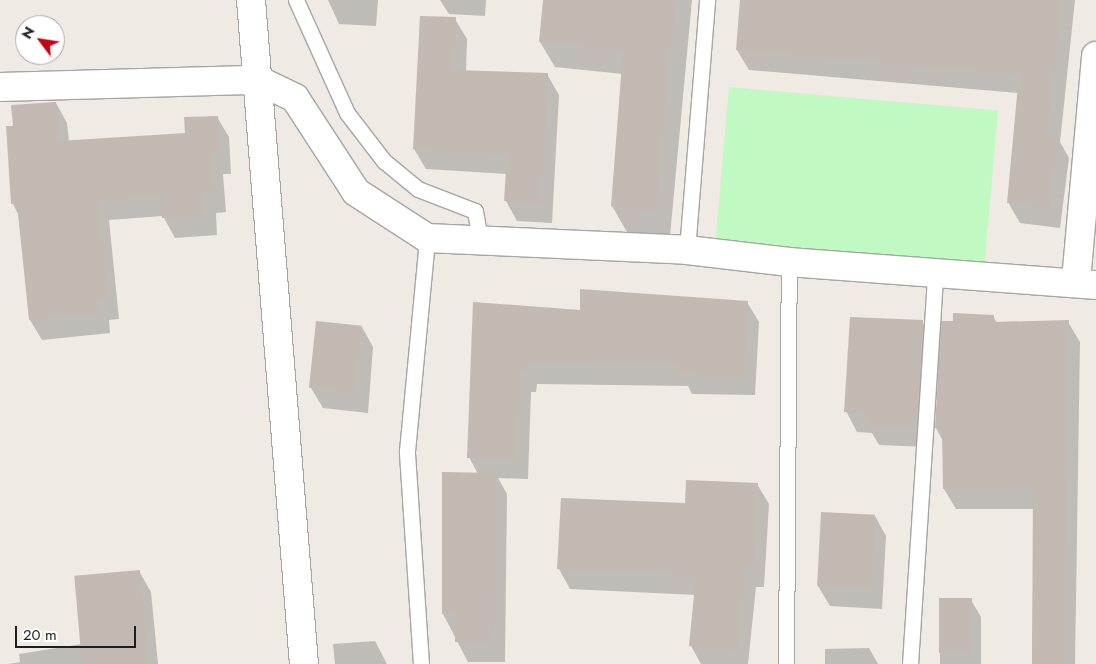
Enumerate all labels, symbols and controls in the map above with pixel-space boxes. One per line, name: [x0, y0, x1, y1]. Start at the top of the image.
north arrow: [15, 15, 65, 65]
text: N: [17, 23, 39, 43]
scale bar: [18, 616, 139, 648]
text: 20 m: [23, 624, 57, 646]

